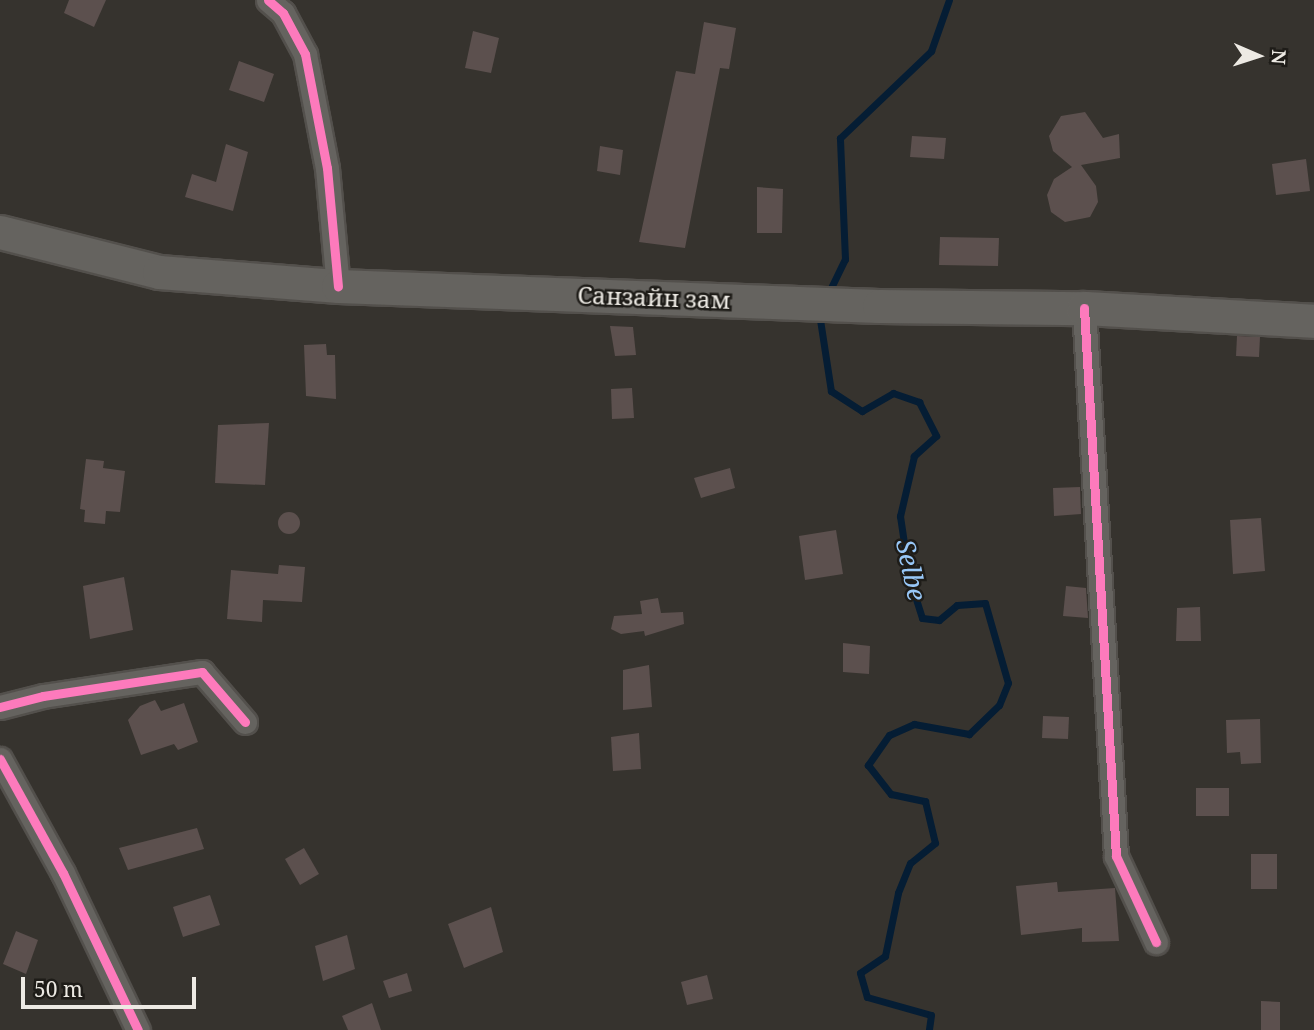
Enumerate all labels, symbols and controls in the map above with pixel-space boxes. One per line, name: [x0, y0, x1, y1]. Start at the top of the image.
north arrow: [1223, 21, 1293, 91]
text: N: [1266, 49, 1292, 65]
street label: Санзайн зам: [577, 280, 731, 314]
water label: Selbe: [889, 536, 933, 604]
scale bar: [24, 964, 200, 1008]
text: 50 m: [34, 975, 83, 1003]

